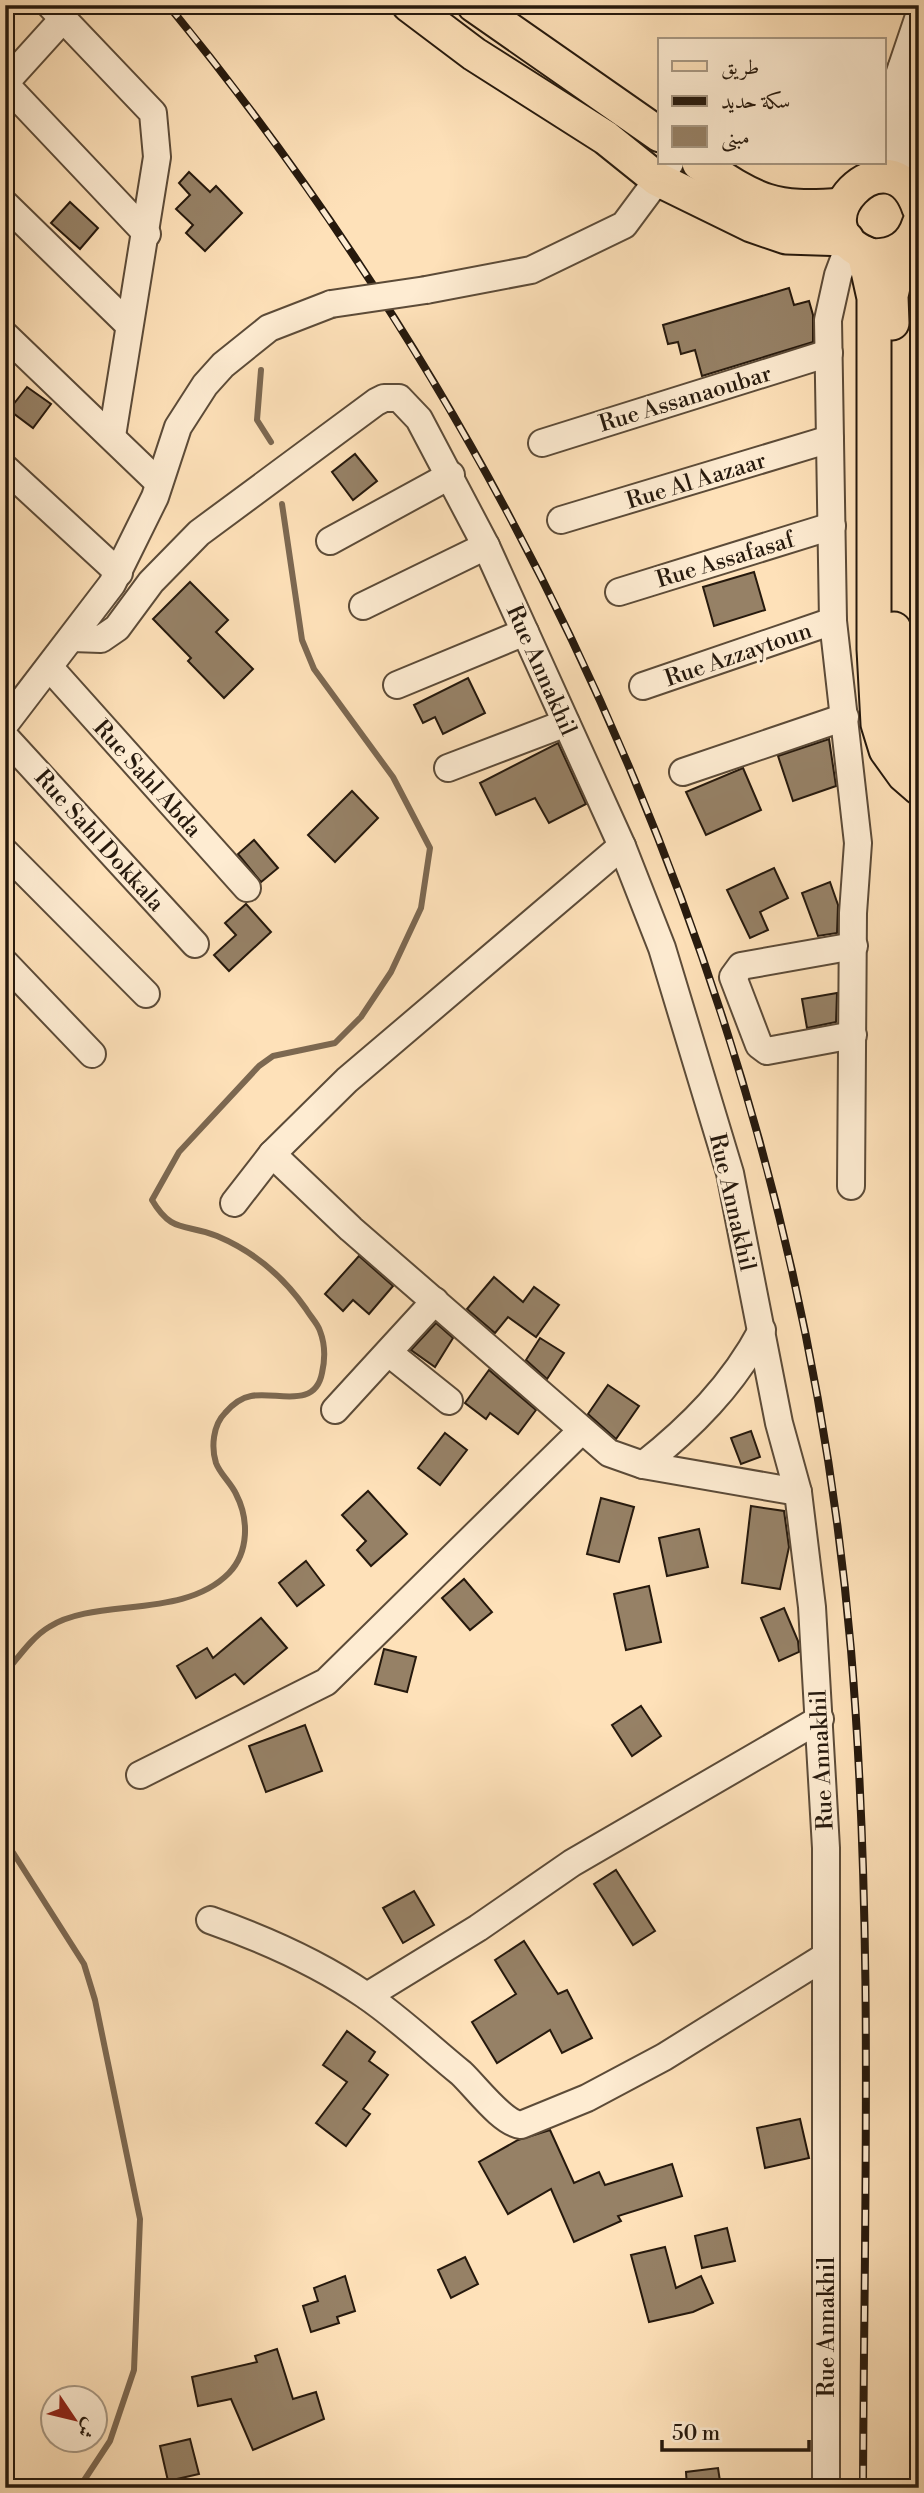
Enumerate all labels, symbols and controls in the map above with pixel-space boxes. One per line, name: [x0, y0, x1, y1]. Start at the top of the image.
legend: [658, 38, 886, 164]
text: طريق: [721, 55, 759, 81]
text: سكة حديد: [721, 89, 790, 115]
text: مبنى: [721, 125, 750, 152]
street label: Rue Assanaoubar: [596, 359, 775, 439]
street label: Rue Al Aazaar: [623, 446, 770, 516]
street label: Rue Assafasaf: [653, 525, 799, 594]
street label: Rue Annakhil: [500, 601, 582, 740]
street label: Rue Azzaytoun: [661, 617, 816, 693]
street label: Rue Sahl Abda: [87, 714, 208, 844]
street label: Rue Sahl Dokkala: [28, 764, 170, 918]
street label: Rue Annakhil: [703, 1131, 761, 1274]
street label: Rue Annakhil: [804, 1689, 840, 1831]
street label: Rue Annakhil: [813, 2257, 841, 2397]
north arrow: [38, 2384, 108, 2454]
scale bar: [662, 2409, 808, 2453]
text: ش: [72, 2414, 102, 2443]
text: 50 m: [672, 2421, 720, 2447]

